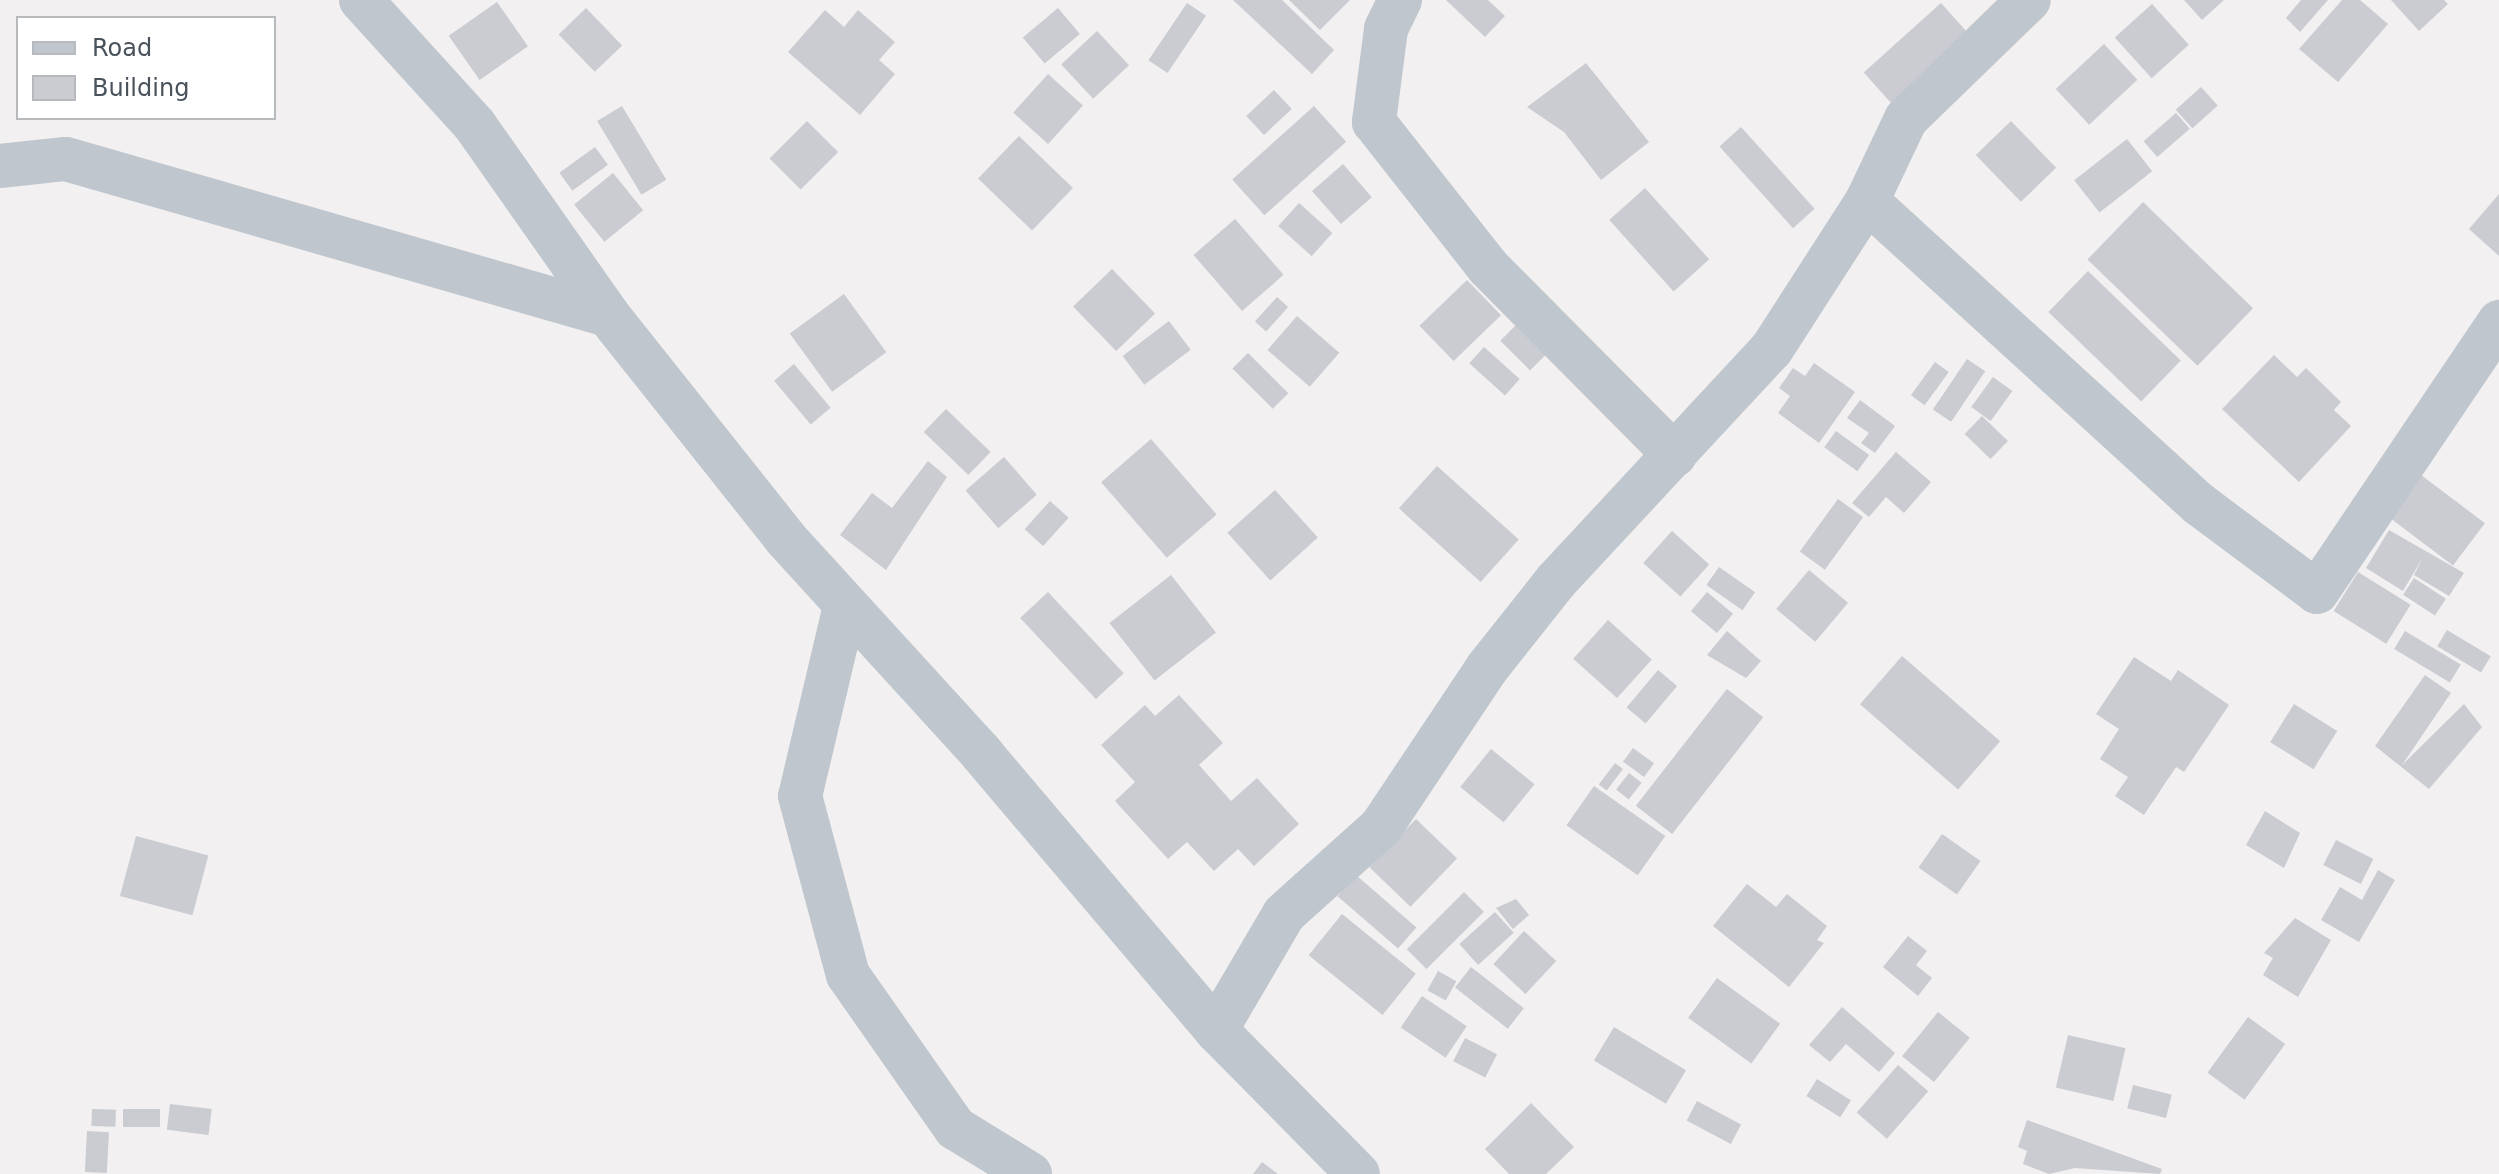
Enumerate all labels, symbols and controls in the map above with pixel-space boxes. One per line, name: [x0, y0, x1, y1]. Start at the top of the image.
legend: [16, 16, 276, 120]
text: Road: [92, 34, 152, 62]
text: Building: [92, 74, 189, 102]

